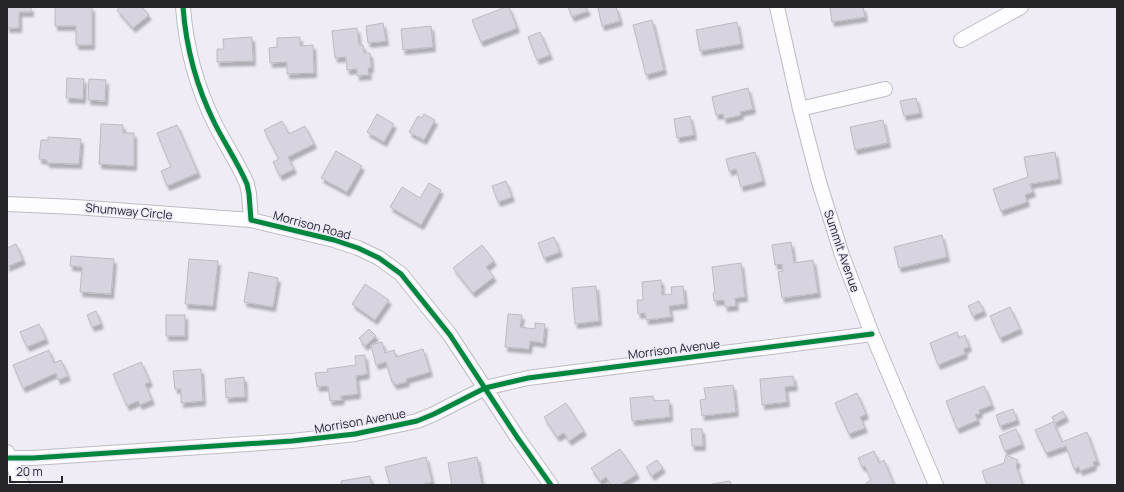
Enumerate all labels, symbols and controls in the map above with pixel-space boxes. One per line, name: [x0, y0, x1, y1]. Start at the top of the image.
street label: Shumway Circle: [85, 199, 173, 223]
street label: Morrison Road: [271, 206, 353, 244]
street label: Summit Avenue: [820, 208, 864, 294]
street label: Morrison Avenue: [627, 335, 721, 363]
street label: Morrison Avenue: [313, 405, 407, 437]
scale bar: [10, 458, 62, 484]
text: 20 m: [16, 463, 43, 480]

